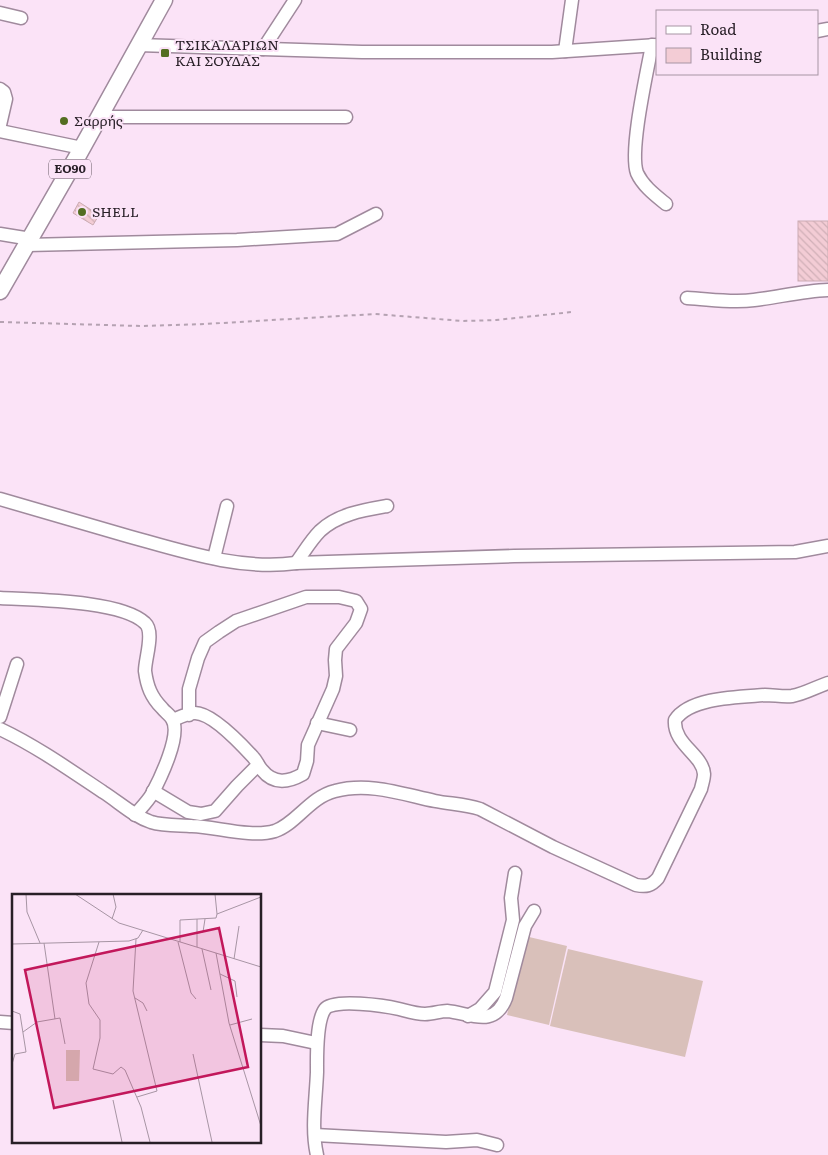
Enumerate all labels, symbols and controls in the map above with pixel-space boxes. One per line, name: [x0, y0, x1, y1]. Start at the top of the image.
legend: [656, 10, 818, 75]
text: Road: [700, 17, 736, 40]
place label: ΤΣΙΚΑΛΑΡΙΩΝ ΚΑΙ ΣΟΥΔΑΣ: [175, 34, 279, 70]
text: Building: [700, 42, 762, 65]
marker: ΤΣΙΚΑΛΑΡΙΩΝ ΚΑΙ ΣΟΥΔΑΣ: [159, 47, 171, 59]
place label: Σαρρής: [74, 110, 123, 130]
marker: Σαρρής: [58, 115, 70, 127]
road number: ΕΟ90: [49, 160, 91, 178]
place label: SHELL: [92, 201, 139, 221]
marker: SHELL: [76, 206, 88, 218]
inset map: [12, 894, 261, 1142]

